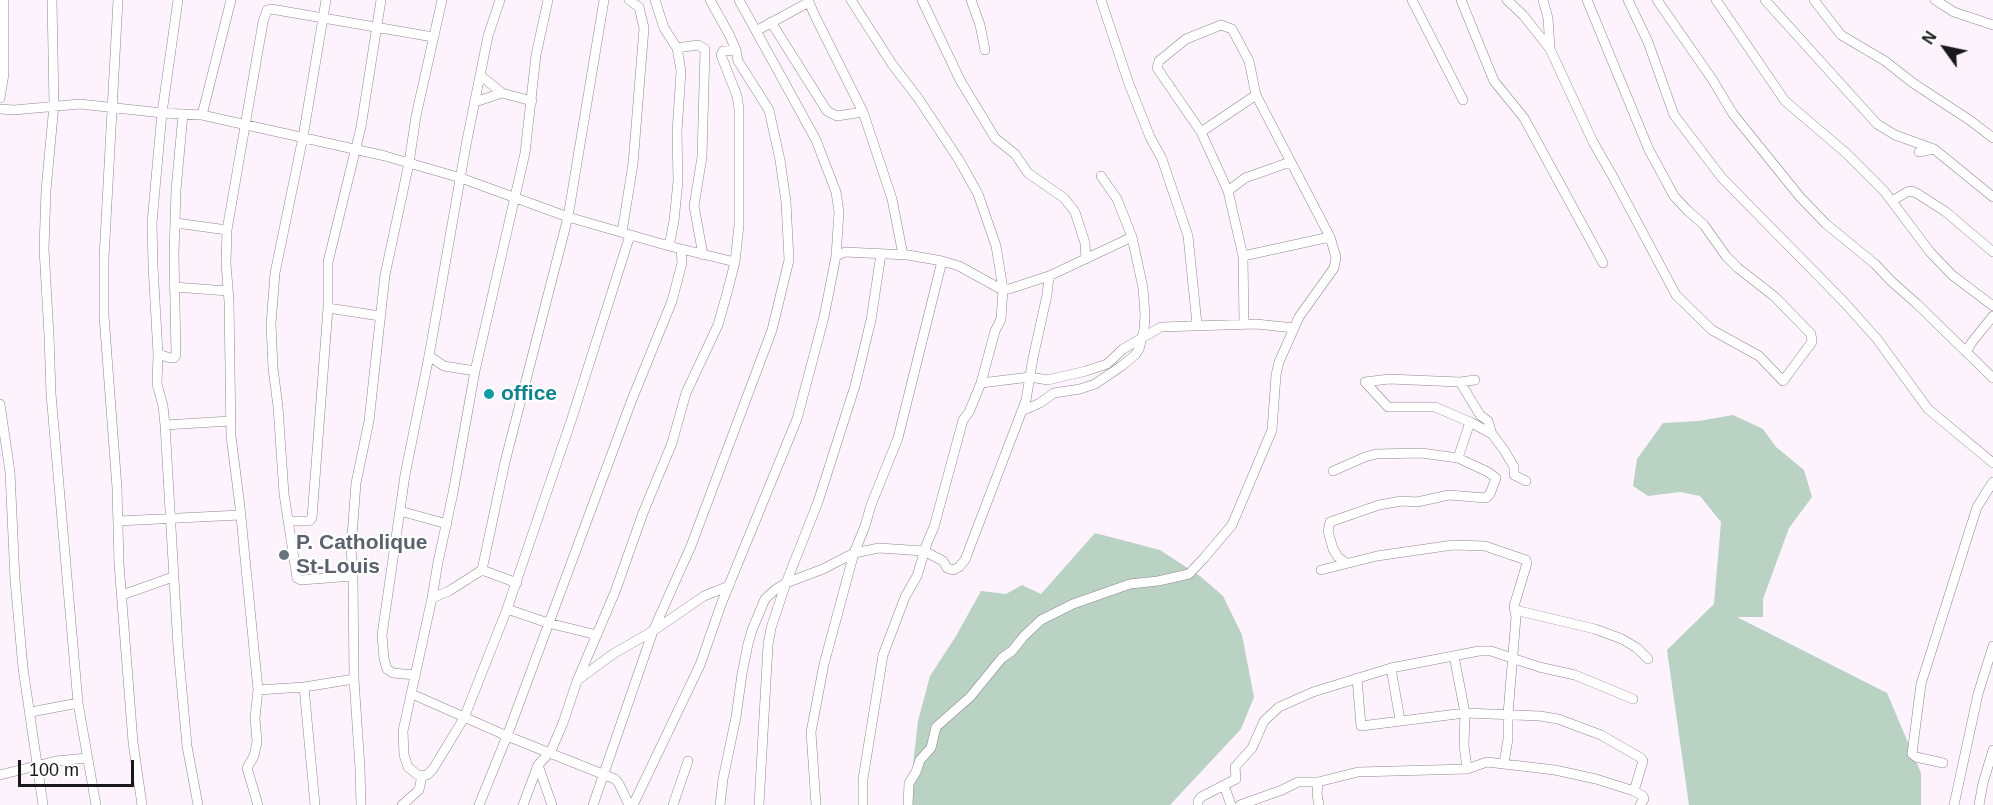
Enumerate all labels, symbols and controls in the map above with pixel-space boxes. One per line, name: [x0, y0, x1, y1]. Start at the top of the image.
north arrow: [1915, 18, 1975, 78]
text: N: [1919, 28, 1940, 47]
place label: office: [501, 381, 557, 407]
marker: office: [482, 387, 496, 401]
place label: P. Catholique St-Louis: [296, 530, 427, 580]
marker: P. Catholique St-Louis: [277, 548, 291, 562]
scale bar: [21, 748, 136, 786]
text: 100 m: [29, 760, 79, 780]

